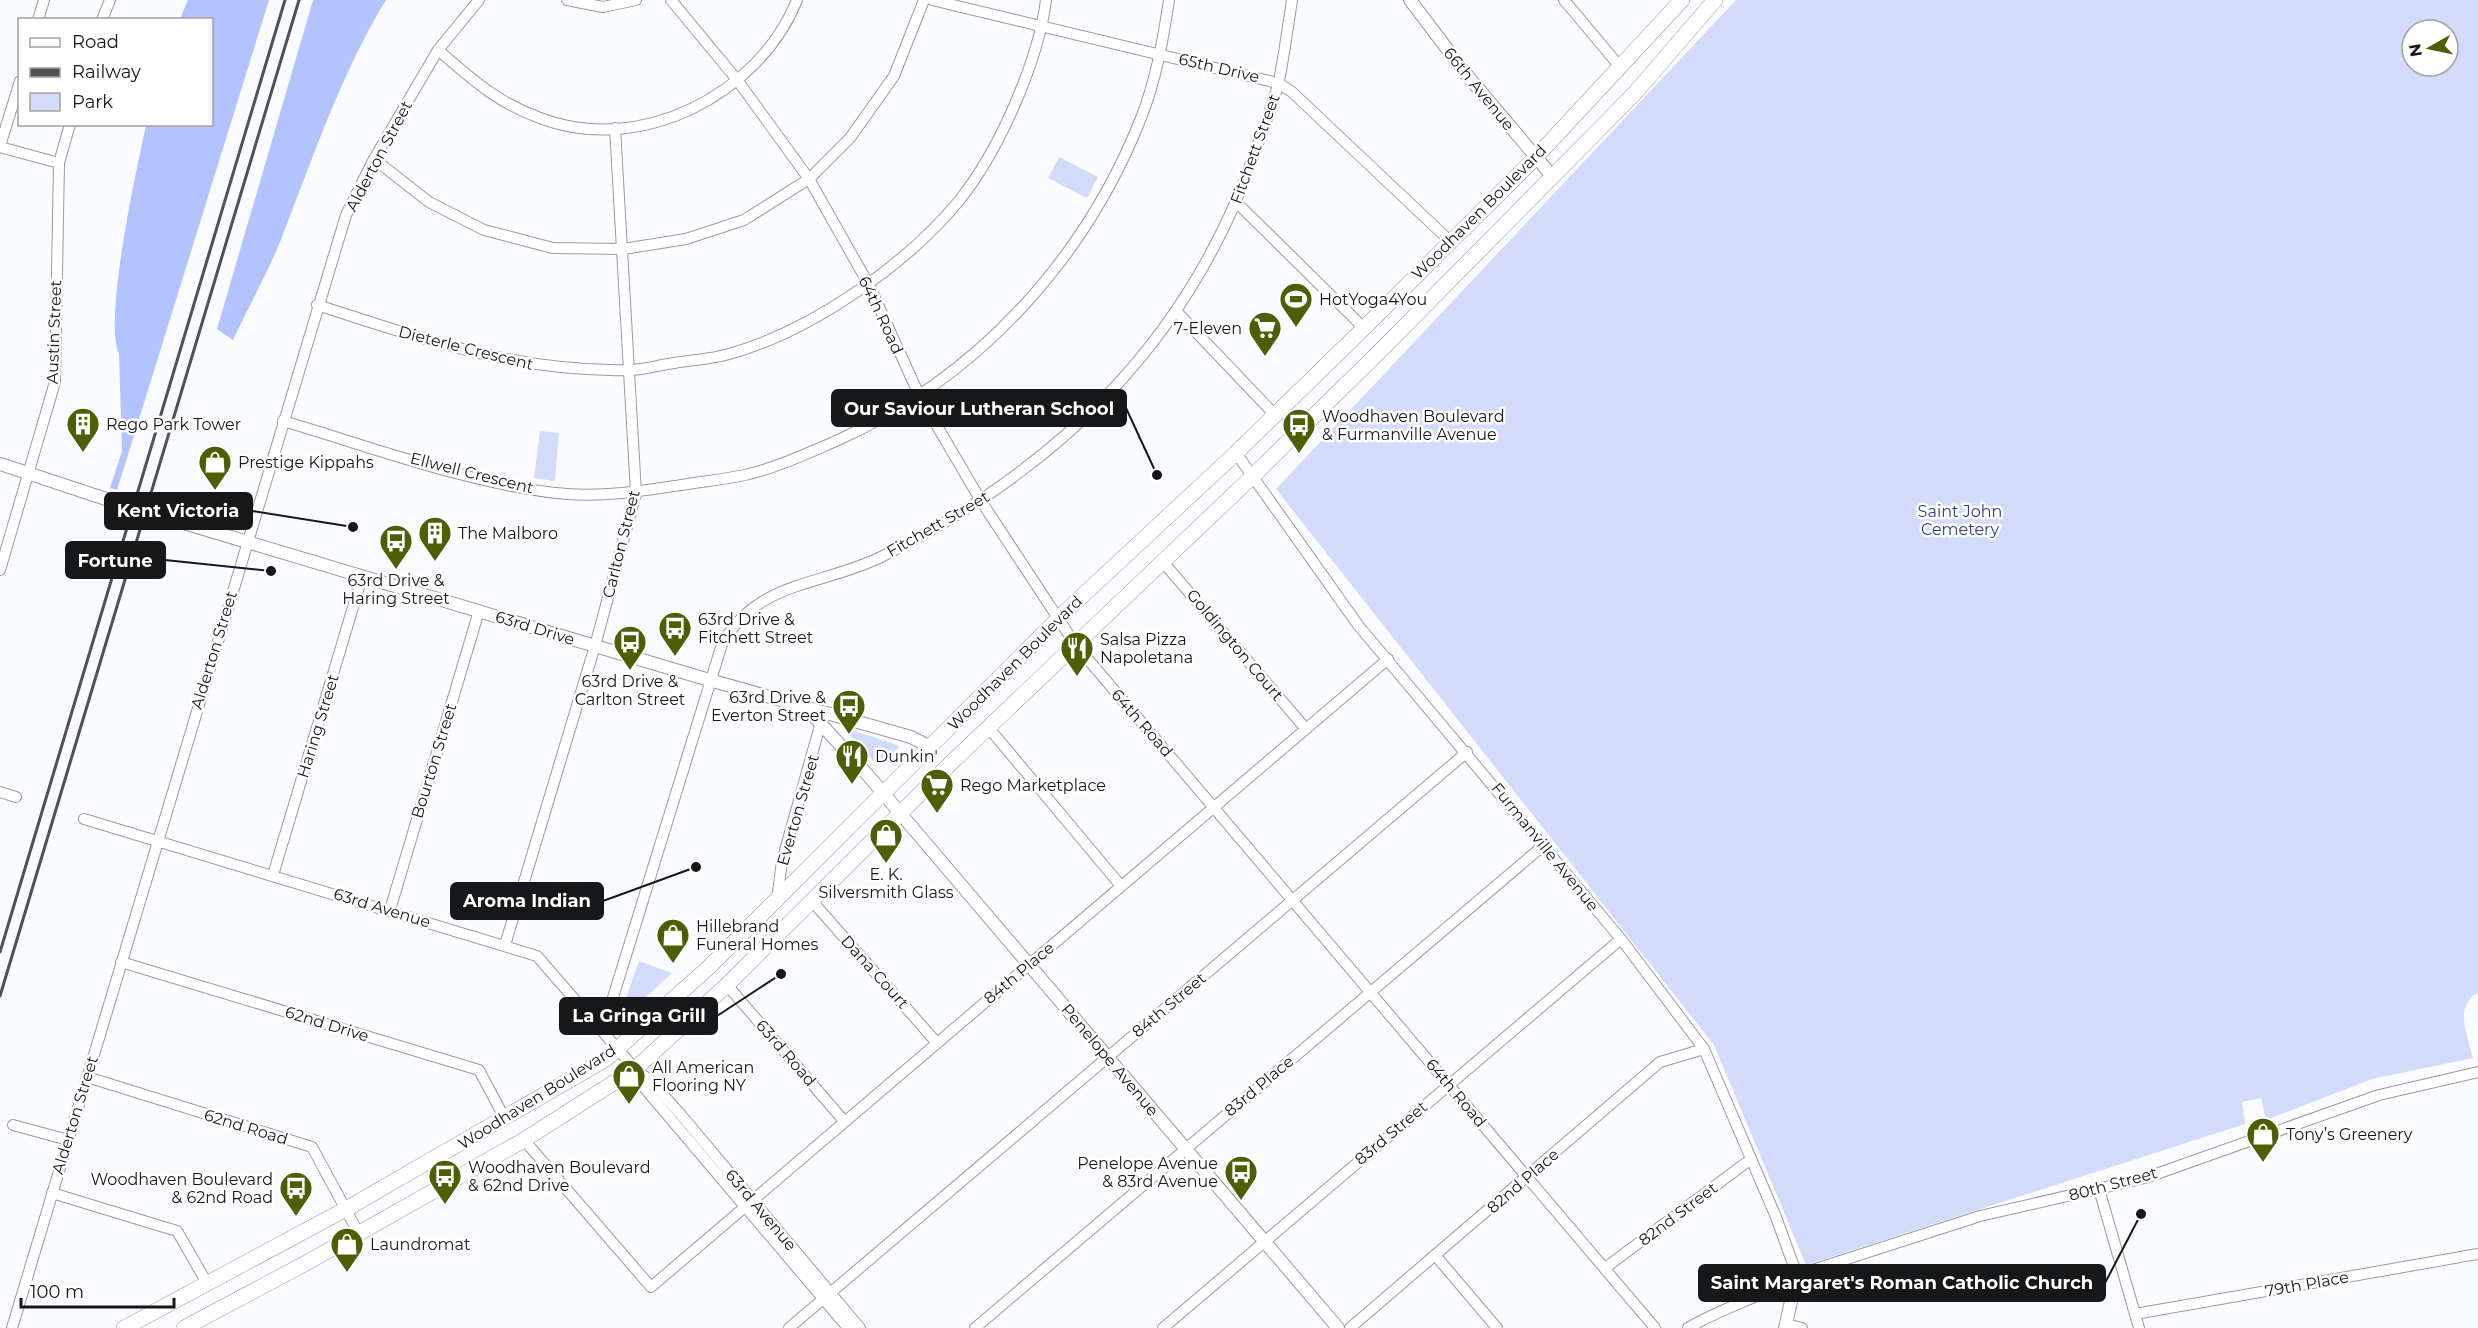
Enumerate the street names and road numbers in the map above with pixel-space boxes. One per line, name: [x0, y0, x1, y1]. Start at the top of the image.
street label: 66th Avenue: [1440, 44, 1518, 134]
street label: 65th Drive: [1177, 49, 1261, 87]
street label: Fitchett Street: [1226, 91, 1284, 206]
street label: Alderton Street: [342, 97, 416, 215]
street label: Woodhaven Boulevard: [1408, 141, 1550, 283]
street label: 64th Road: [855, 273, 907, 357]
street label: Austin Street: [43, 279, 65, 384]
street label: Dieterle Crescent: [397, 322, 536, 374]
street label: Ellwell Crescent: [408, 448, 536, 498]
street label: Carlton Street: [598, 487, 644, 600]
street label: Fitchett Street: [883, 487, 993, 561]
street label: Goldington Court: [1183, 585, 1288, 705]
street label: Alderton Street: [187, 588, 241, 711]
street label: Woodhaven Boulevard: [944, 592, 1086, 734]
street label: 63rd Drive: [493, 607, 577, 649]
street label: Haring Street: [293, 671, 343, 780]
street label: 64th Road: [1107, 685, 1177, 761]
street label: Bourton Street: [408, 701, 461, 821]
street label: Everton Street: [773, 752, 823, 868]
street label: Furmanville Avenue: [1487, 779, 1603, 915]
street label: 63rd Avenue: [331, 884, 433, 932]
street label: Dana Court: [837, 931, 913, 1013]
street label: 84th Place: [980, 938, 1058, 1008]
street label: 84th Street: [1128, 968, 1210, 1041]
street label: Penelope Avenue: [1057, 1000, 1163, 1120]
street label: 62nd Drive: [283, 1002, 371, 1046]
street label: 63rd Road: [752, 1016, 820, 1090]
street label: Woodhaven Boulevard: [455, 1041, 619, 1153]
street label: 83rd Place: [1221, 1052, 1297, 1120]
street label: Alderton Street: [48, 1053, 102, 1176]
street label: 64th Road: [1422, 1055, 1490, 1131]
street label: 83rd Street: [1351, 1097, 1432, 1169]
street label: 62nd Road: [202, 1105, 290, 1149]
street label: 82nd Place: [1483, 1145, 1563, 1217]
street label: 80th Street: [2067, 1163, 2160, 1205]
street label: 63rd Avenue: [721, 1165, 801, 1255]
street label: 82nd Street: [1635, 1178, 1721, 1250]
street label: 79th Place: [2264, 1267, 2350, 1301]

